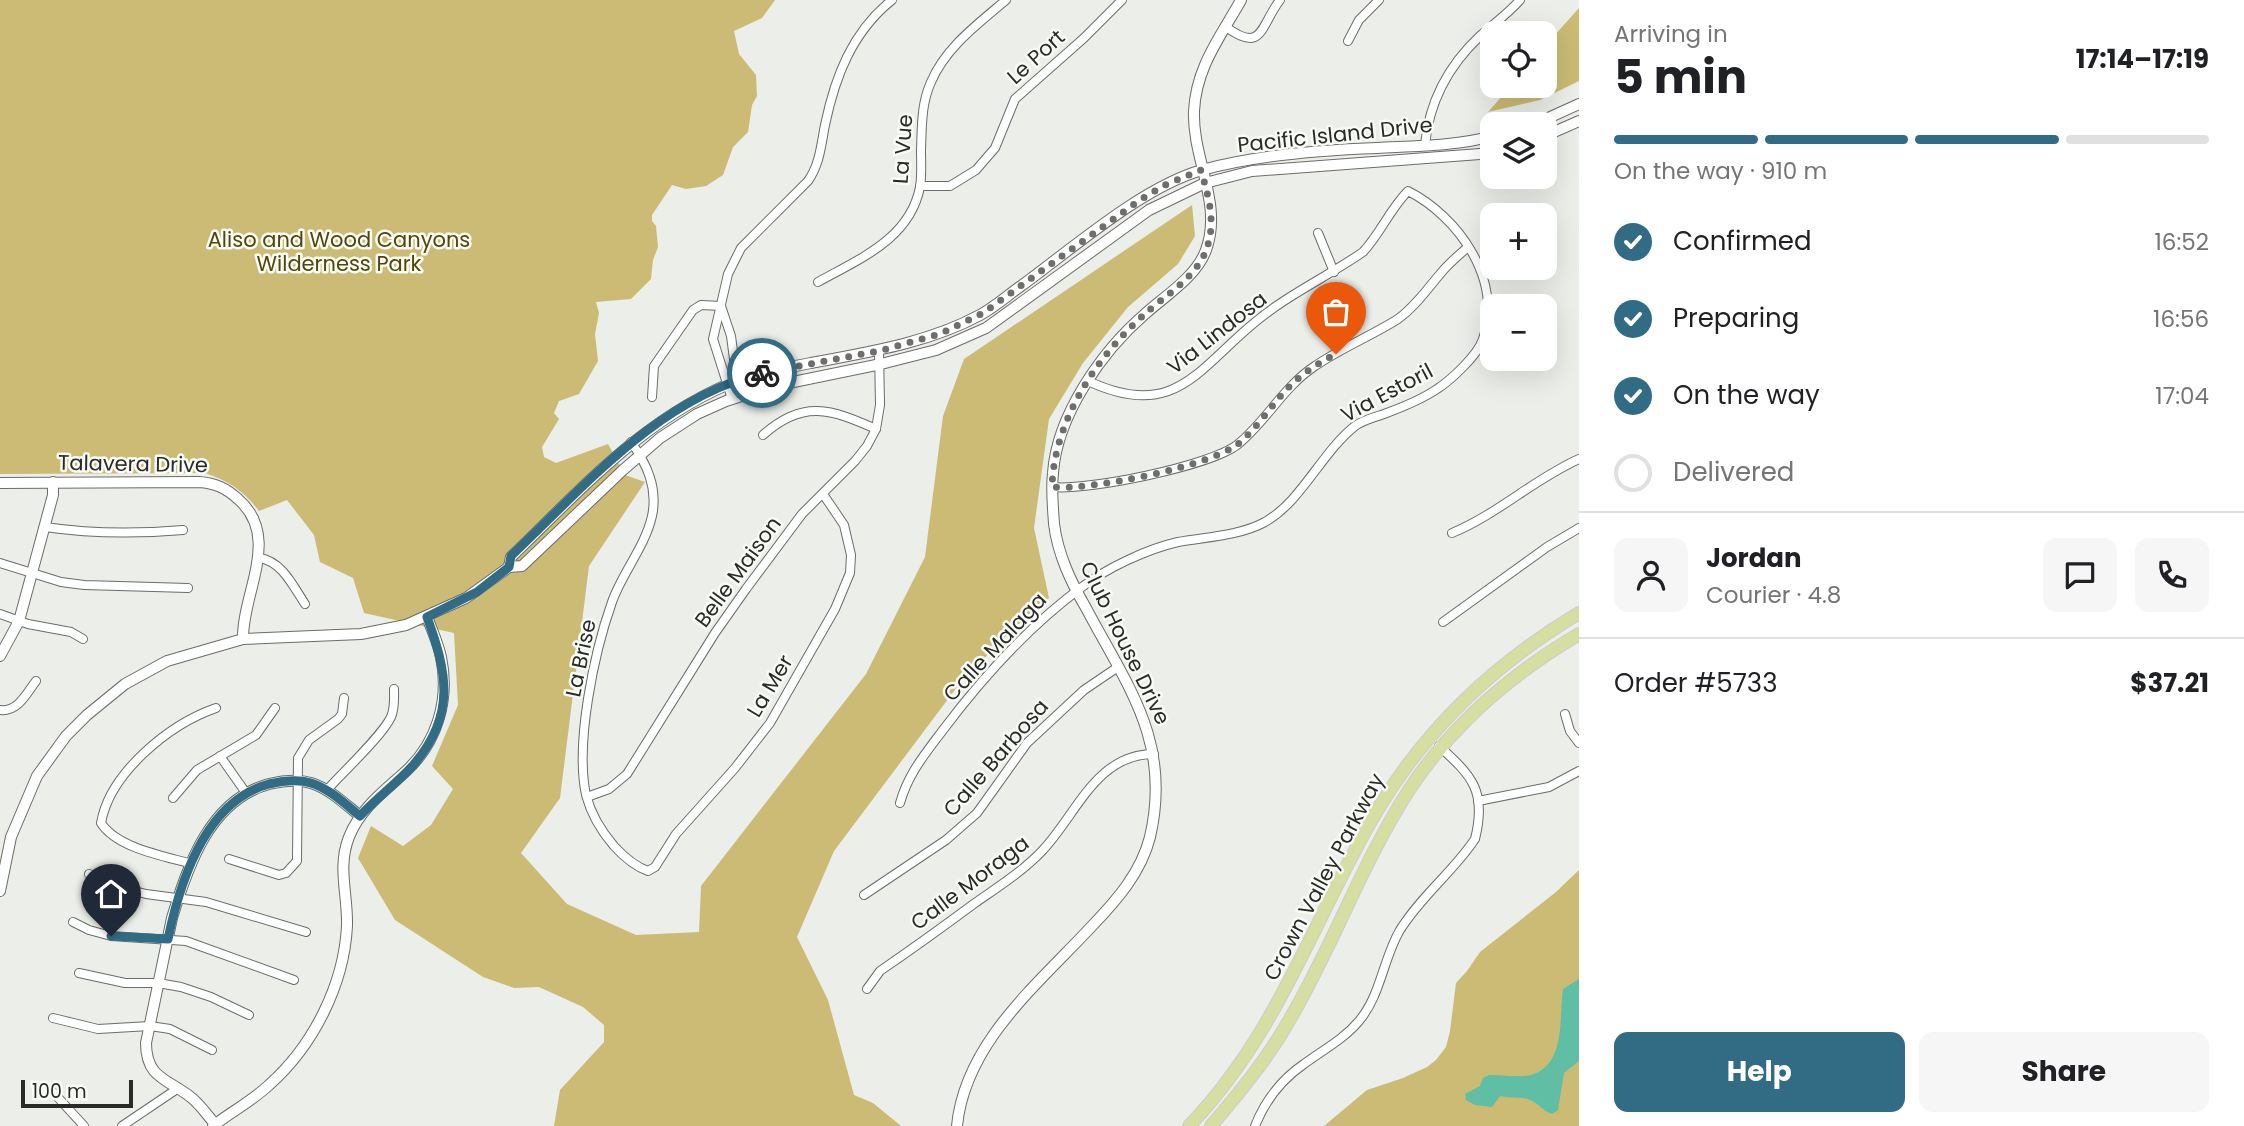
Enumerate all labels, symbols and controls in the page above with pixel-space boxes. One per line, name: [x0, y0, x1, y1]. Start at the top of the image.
text: Arriving in: [1614, 18, 1728, 50]
map controls: [1480, 21, 1557, 371]
button: locate: [1480, 21, 1557, 98]
street label: Le Port: [1000, 23, 1071, 90]
text: 17:14–17:19: [2076, 41, 2209, 77]
text: 5 min: [1614, 45, 1747, 109]
street label: Pacific Island Drive: [1236, 110, 1434, 159]
button: layers: [1480, 112, 1557, 189]
street label: La Vue: [886, 113, 919, 185]
text: On the way · 910 m: [1614, 155, 1827, 187]
button: +: [1480, 203, 1557, 280]
icon: check: [1614, 223, 1652, 261]
text: Confirmed: [1673, 223, 1811, 259]
park label: Aliso and Wood Canyons Wilderness Park: [208, 225, 470, 278]
text: 16:52: [2154, 226, 2209, 258]
pin: [1306, 282, 1366, 354]
street label: Via Lindosa: [1161, 284, 1273, 381]
icon: bag: [1317, 293, 1355, 331]
button: −: [1480, 294, 1557, 371]
icon: check: [1614, 300, 1652, 338]
text: Preparing: [1673, 300, 1799, 336]
text: 16:56: [2153, 303, 2209, 335]
courier: [727, 338, 797, 408]
icon: bike: [743, 354, 781, 392]
street label: Via Estoril: [1336, 356, 1438, 429]
icon: check: [1614, 377, 1652, 415]
text: On the way: [1673, 377, 1820, 413]
text: 17:04: [2155, 380, 2209, 412]
street label: Talavera Drive: [58, 448, 208, 479]
text: Delivered: [1673, 454, 1794, 490]
street label: Belle Maison: [688, 511, 788, 633]
button: person: [1614, 538, 1688, 612]
button: chat: [2043, 538, 2117, 612]
button: phone: [2135, 538, 2209, 612]
text: Jordan: [1706, 540, 1802, 576]
street label: Club House Drive: [1073, 556, 1178, 729]
text: Courier · 4.8: [1706, 579, 1841, 611]
street label: Calle Malaga: [936, 586, 1053, 708]
street label: La Brise: [558, 616, 603, 699]
street label: La Mer: [740, 649, 800, 722]
text: Order #5733: [1614, 665, 1777, 701]
text: $37.21: [2130, 665, 2209, 701]
street label: Calle Barbosa: [936, 693, 1055, 823]
street label: Crown Valley Parkway: [1256, 768, 1391, 986]
street label: Calle Moraga: [905, 828, 1035, 937]
pin: [81, 864, 141, 936]
icon: home: [92, 875, 130, 913]
button: Help: [1614, 1032, 1905, 1112]
button: Share: [1919, 1032, 2209, 1112]
scale bar: [21, 1077, 133, 1109]
text: 100 m: [32, 1078, 87, 1105]

